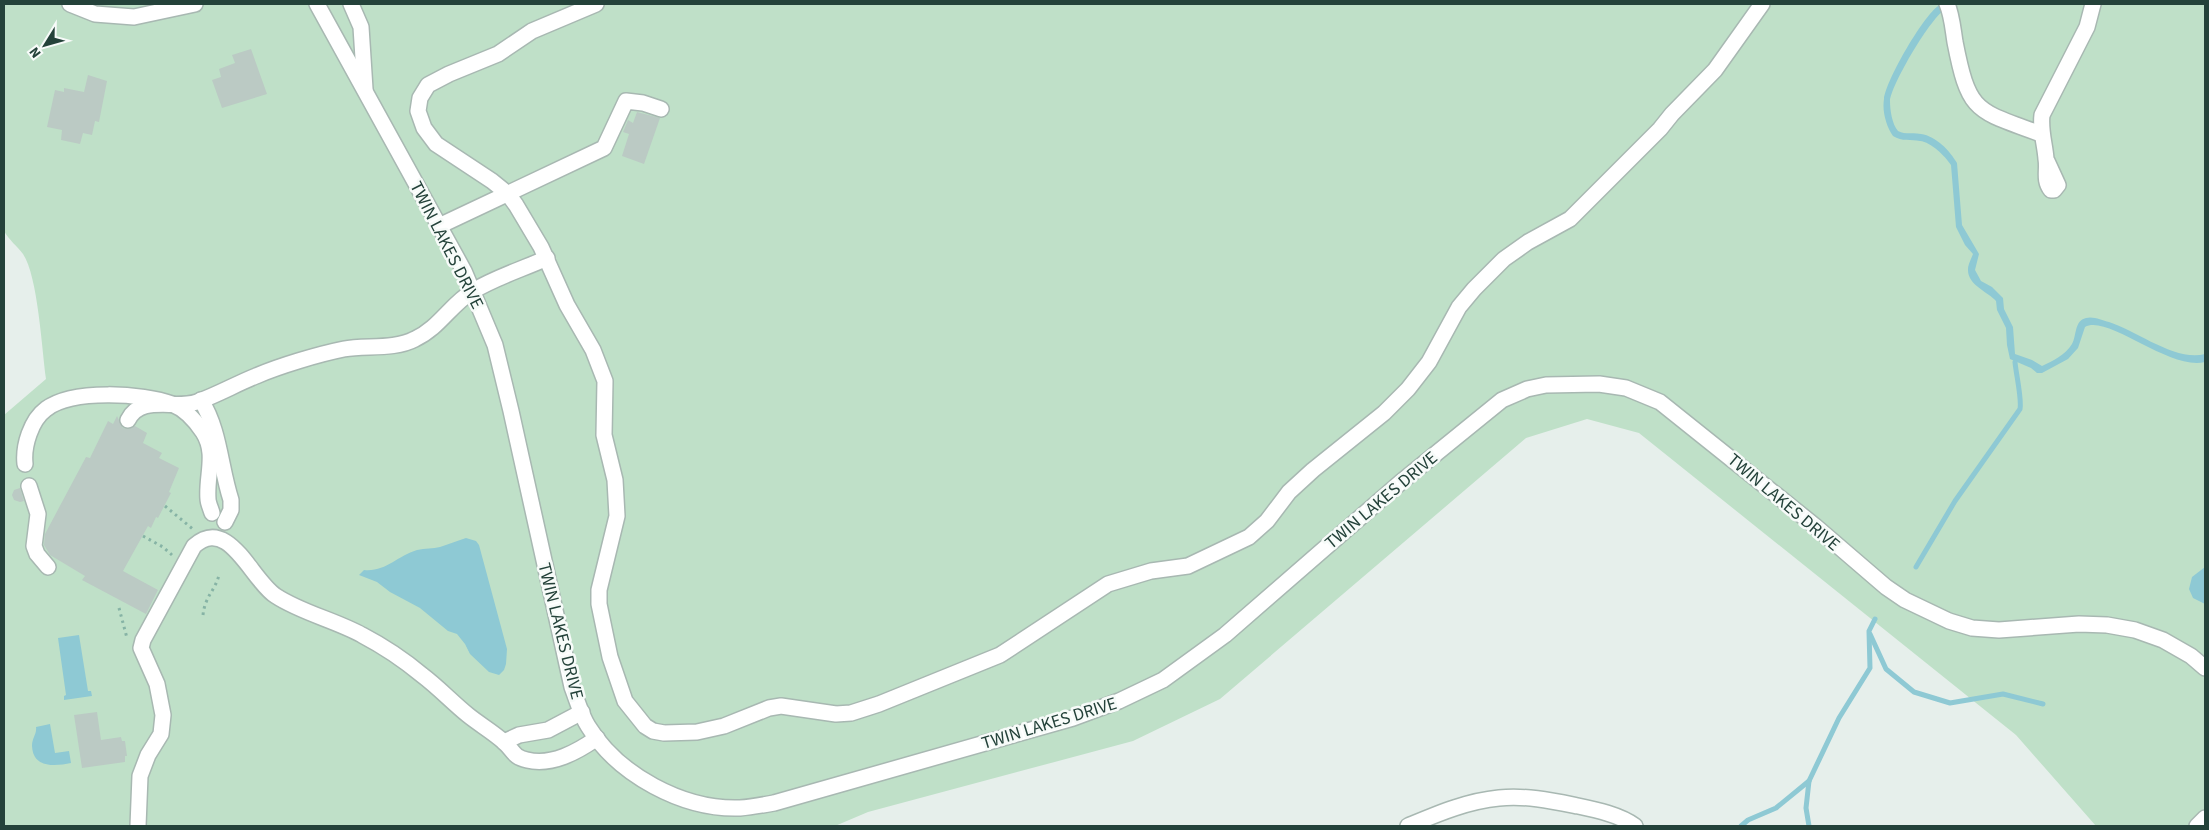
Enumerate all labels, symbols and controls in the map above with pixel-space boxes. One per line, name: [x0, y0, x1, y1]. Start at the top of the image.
north arrow: [20, 20, 70, 70]
text: N: [25, 42, 46, 62]
street label: TWIN LAKES DRIVE: [404, 177, 490, 313]
street label: TWIN LAKES DRIVE: [1320, 446, 1443, 555]
street label: TWIN LAKES DRIVE: [1722, 448, 1845, 557]
street label: TWIN LAKES DRIVE: [531, 560, 590, 702]
street label: TWIN LAKES DRIVE: [978, 691, 1120, 756]

